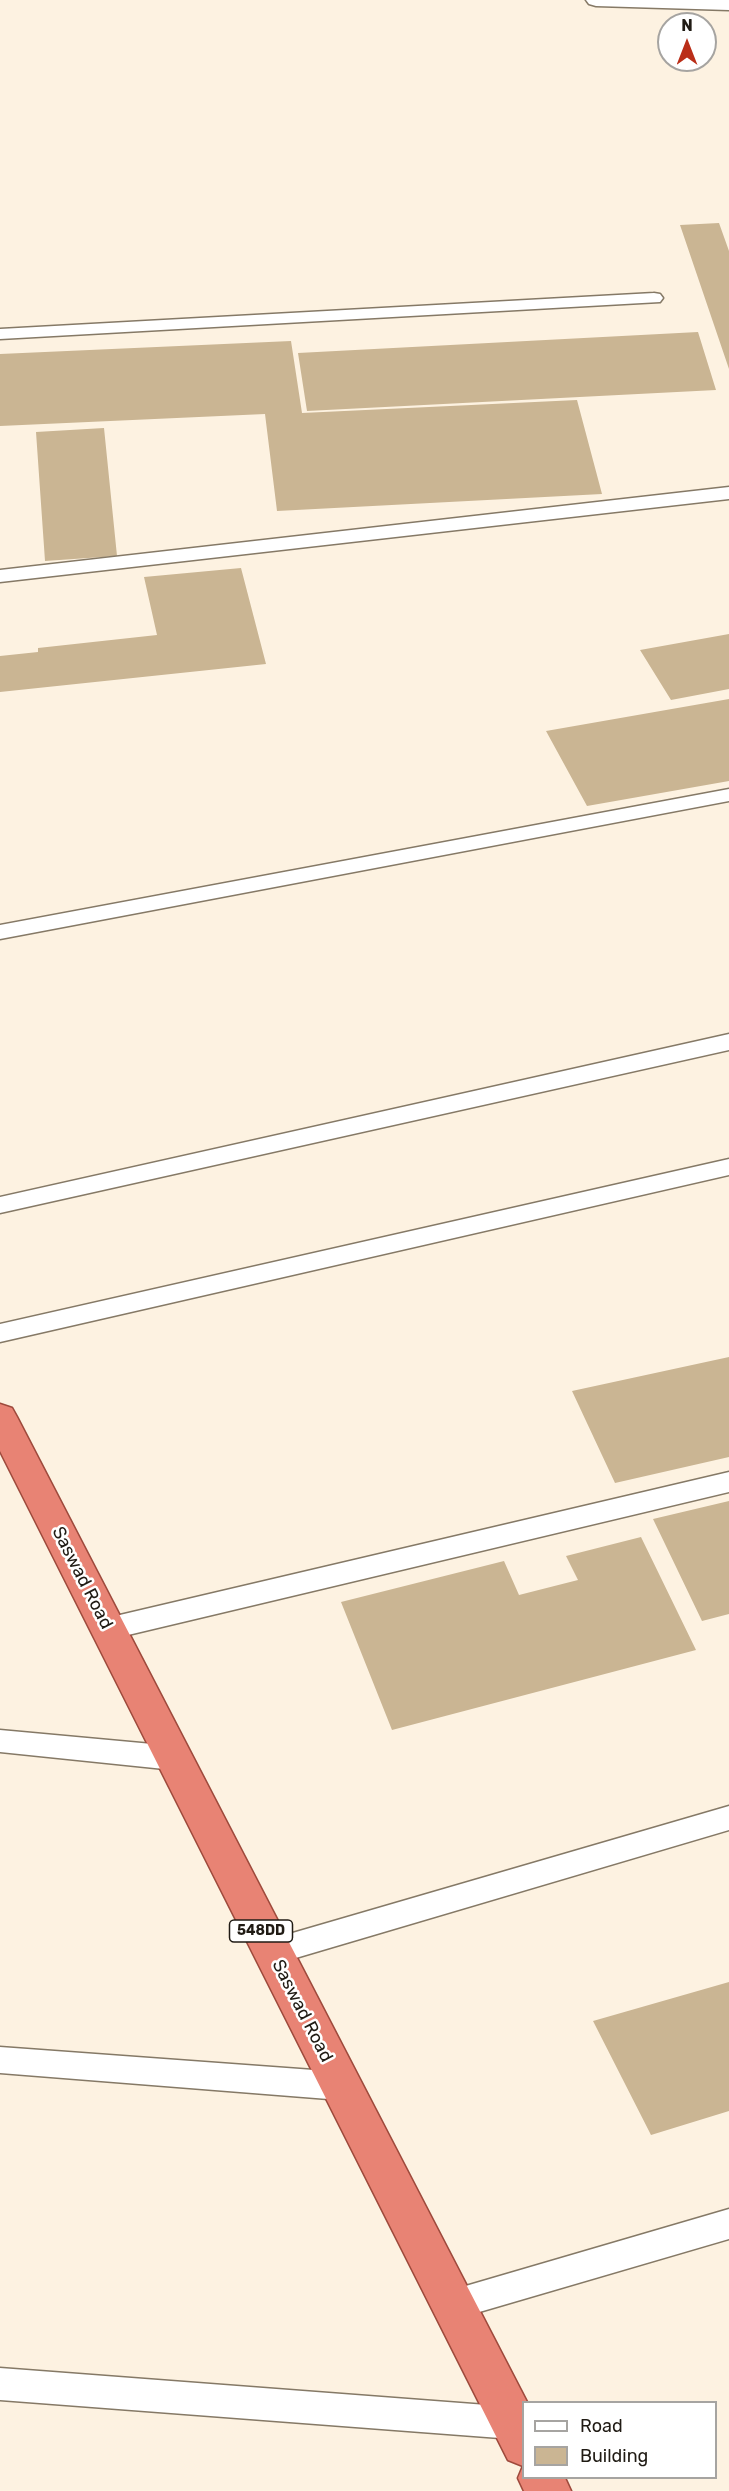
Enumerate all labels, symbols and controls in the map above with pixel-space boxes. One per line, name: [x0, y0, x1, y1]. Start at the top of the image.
north arrow: [657, 12, 717, 72]
text: N: [681, 16, 693, 35]
street label: Saswad Road: [47, 1523, 117, 1633]
road number: 548DD: [230, 1920, 292, 1942]
street label: Saswad Road: [267, 1956, 337, 2066]
legend: [522, 2401, 717, 2479]
text: Road: [580, 2415, 623, 2437]
text: Building: [580, 2445, 648, 2467]

